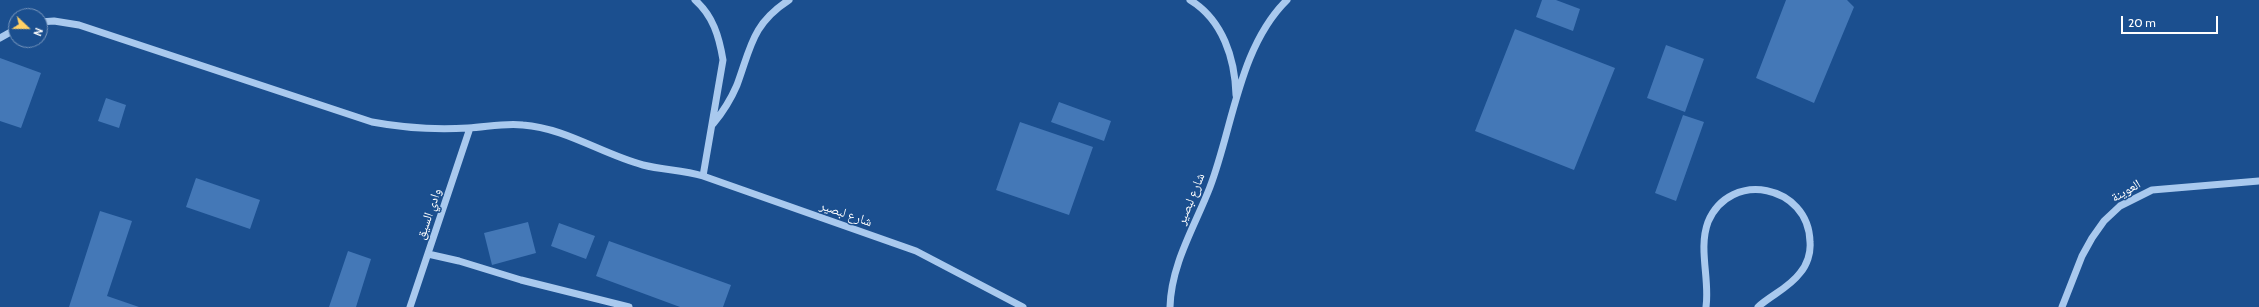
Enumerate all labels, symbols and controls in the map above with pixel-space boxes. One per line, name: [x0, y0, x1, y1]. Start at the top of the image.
north arrow: [8, 8, 48, 48]
scale bar: [2123, 8, 2220, 34]
text: 20 m: [2128, 15, 2156, 30]
text: N: [30, 26, 46, 38]
street label: شارع لبصير: [1174, 171, 1208, 227]
street label: العوينة: [2108, 176, 2144, 206]
street label: وادي السيق: [413, 186, 445, 242]
street label: شارع لبصير: [818, 198, 874, 230]

